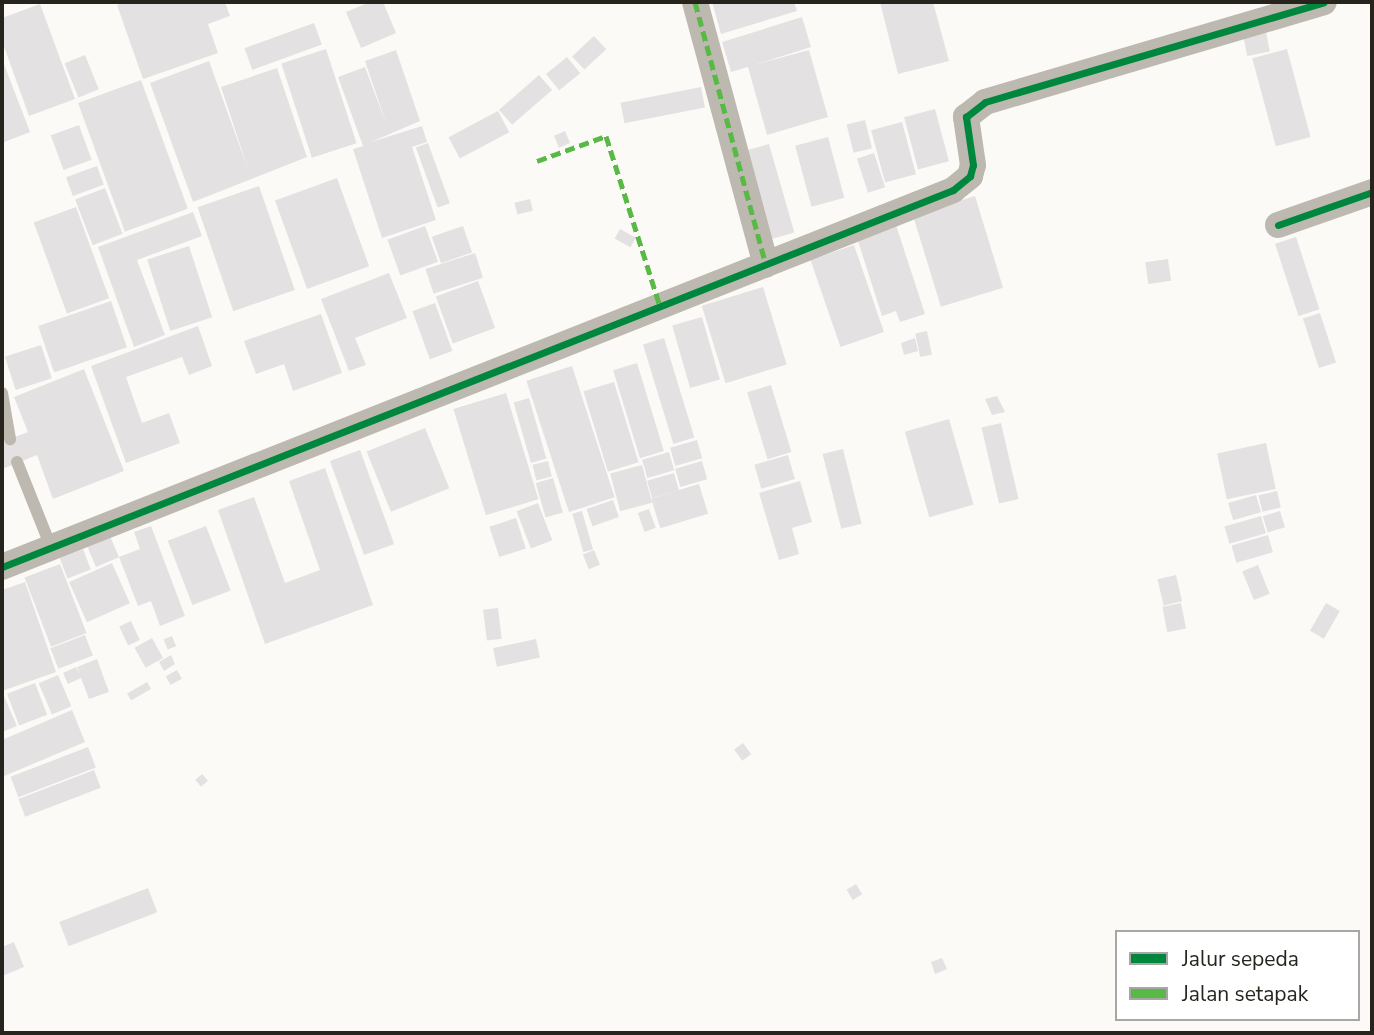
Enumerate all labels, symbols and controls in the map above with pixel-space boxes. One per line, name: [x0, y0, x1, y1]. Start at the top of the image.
legend: [1115, 930, 1360, 1021]
text: Jalur sepeda: [1182, 945, 1299, 973]
text: Jalan setapak: [1182, 980, 1308, 1008]

